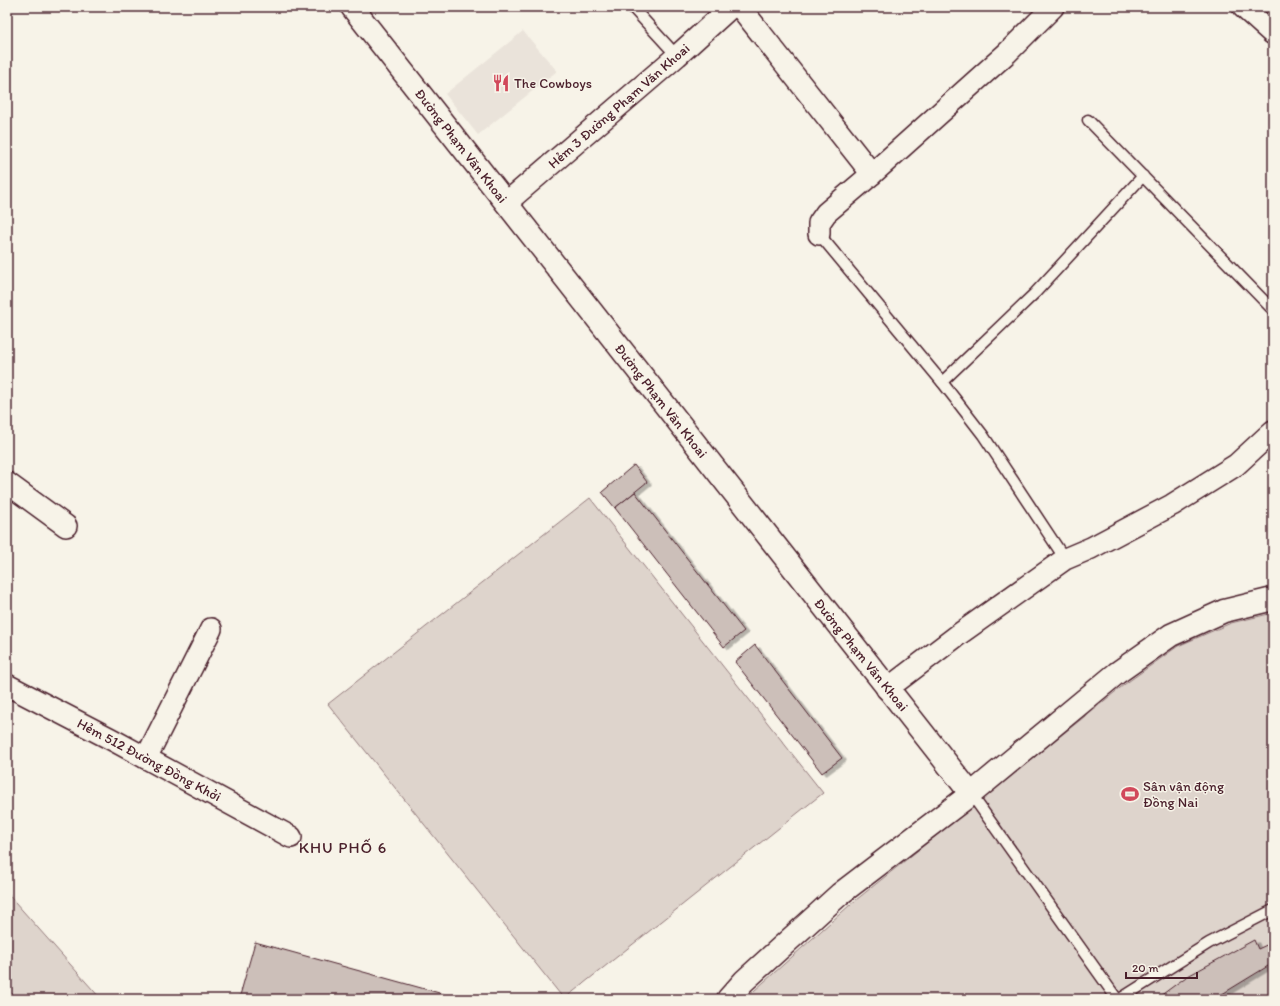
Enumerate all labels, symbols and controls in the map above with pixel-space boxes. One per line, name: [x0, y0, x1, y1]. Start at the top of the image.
street label: Hẻm 3 Đường Phạm Văn Khoai: [545, 40, 693, 172]
restaurant icon: The Cowboys: [491, 73, 511, 93]
place label: The Cowboys: [514, 75, 592, 92]
street label: Đường Phạm Văn Khoai: [411, 86, 511, 206]
street label: Đường Phạm Văn Khoai: [611, 341, 711, 461]
street label: Đường Phạm Văn Khoai: [810, 595, 912, 715]
street label: Hẻm 512 Đường Đồng Khởi: [74, 715, 224, 805]
place label: Sân vận động Đồng Nai: [1143, 778, 1225, 811]
sports icon: Sân vận động Đồng Nai: [1120, 784, 1140, 804]
district label: KHU PHỐ 6: [299, 838, 387, 857]
scale bar: [1126, 954, 1197, 980]
text: 20 m: [1132, 961, 1159, 975]

